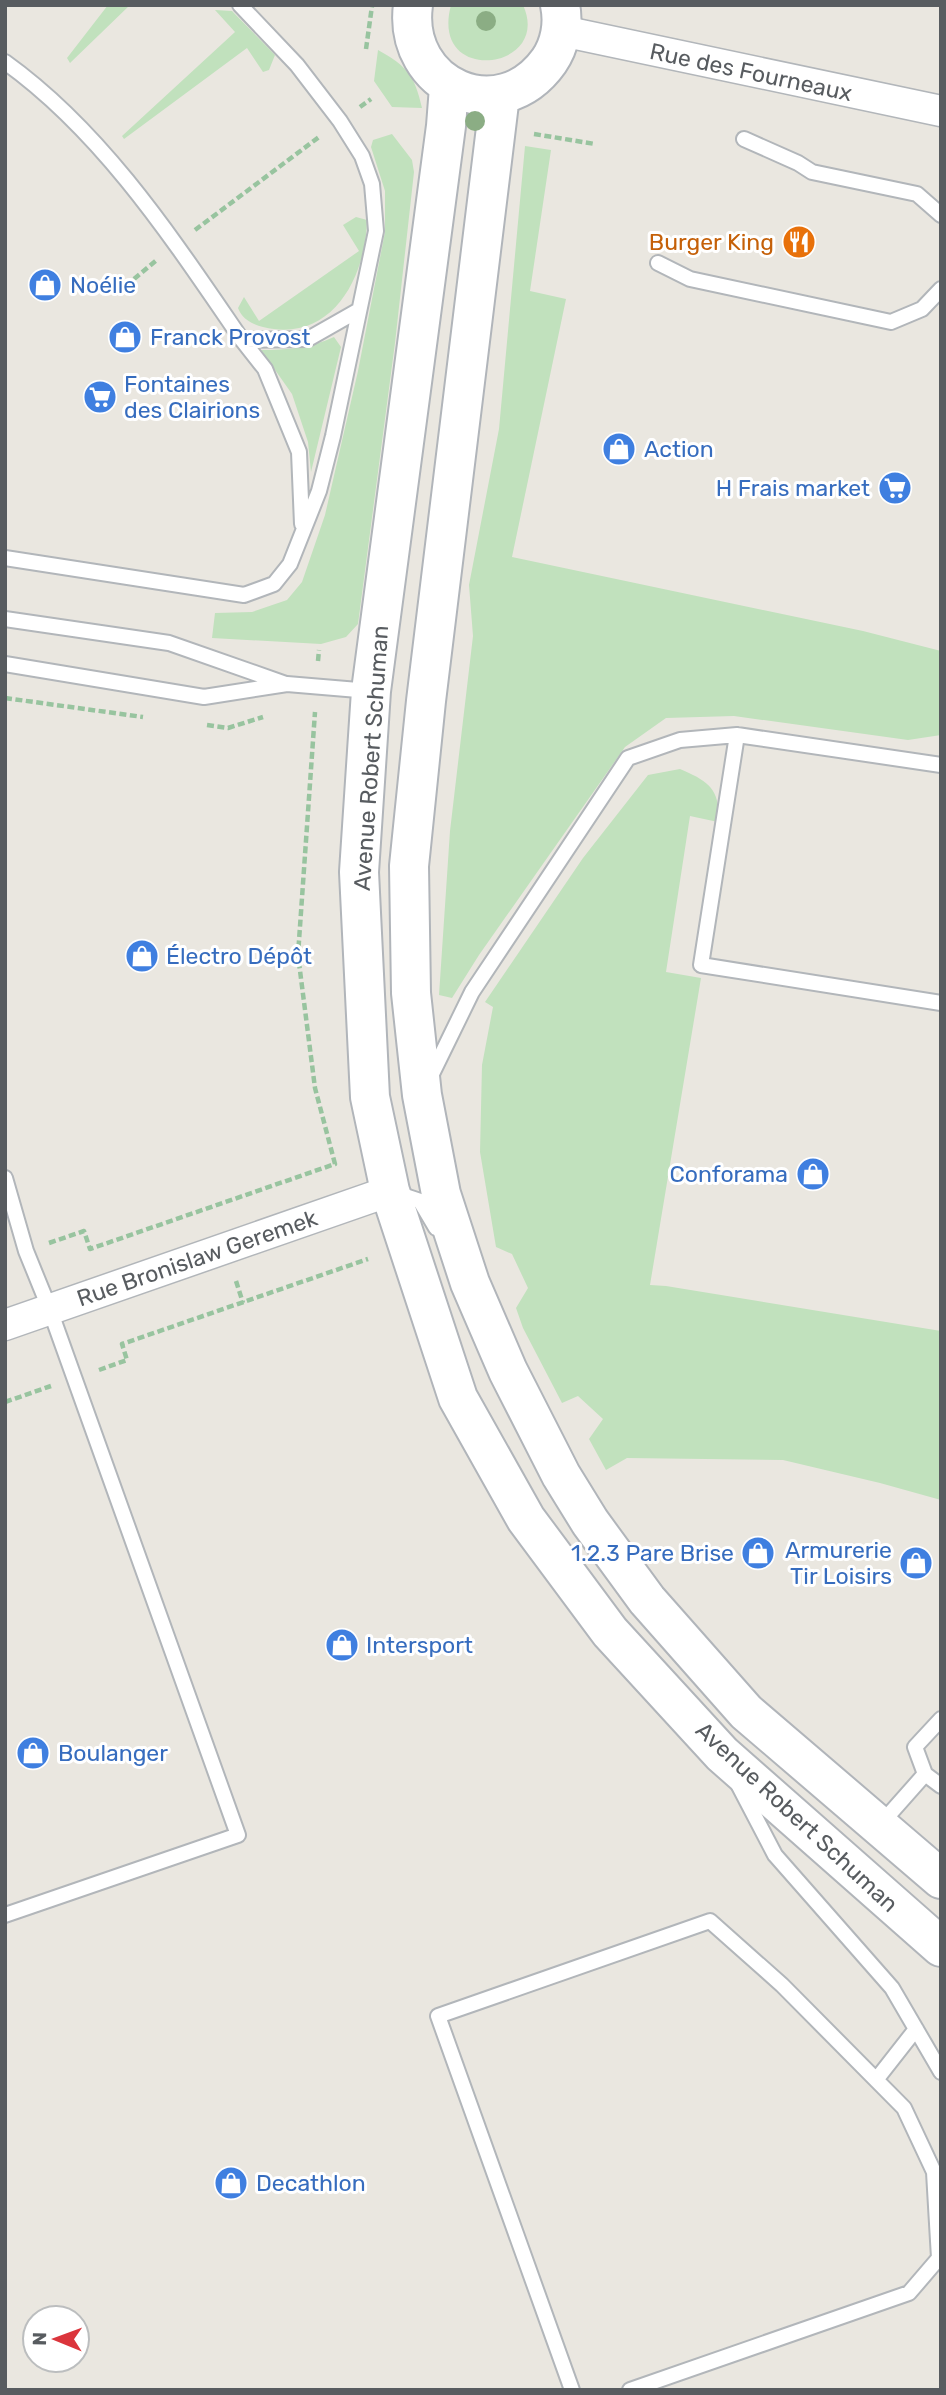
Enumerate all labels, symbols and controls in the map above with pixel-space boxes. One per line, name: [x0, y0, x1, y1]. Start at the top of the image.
street label: Rue des Fourneaux: [647, 37, 855, 107]
restaurant icon: Burger King: [780, 223, 818, 261]
place label: Burger King: [649, 228, 774, 256]
shop icon: Noélie: [26, 266, 64, 304]
place label: Noélie: [70, 271, 136, 299]
shop icon: Franck Provost: [106, 318, 144, 356]
place label: Franck Provost: [150, 323, 311, 351]
place label: Fontaines des Clairions: [124, 370, 260, 424]
supermarket icon: Fontaines des Clairions: [81, 378, 119, 416]
shop icon: Action: [600, 430, 638, 468]
place label: Action: [644, 435, 714, 463]
supermarket icon: H Frais market: [876, 469, 914, 507]
place label: H Frais market: [716, 474, 870, 502]
street label: Avenue Robert Schuman: [348, 624, 394, 892]
shop icon: Électro Dépôt: [123, 937, 161, 975]
place label: Électro Dépôt: [166, 942, 312, 970]
shop icon: Conforama: [794, 1155, 832, 1193]
place label: Conforama: [670, 1160, 788, 1188]
street label: Rue Bronislaw Geremek: [73, 1204, 321, 1312]
shop icon: 1.2.3 Pare Brise: [739, 1534, 777, 1572]
place label: Armurerie Tir Loisirs: [785, 1536, 892, 1590]
place label: 1.2.3 Pare Brise: [571, 1539, 734, 1567]
shop icon: Armurerie Tir Loisirs: [897, 1544, 935, 1582]
shop icon: Intersport: [323, 1626, 361, 1664]
place label: Intersport: [366, 1631, 473, 1659]
street label: Avenue Robert Schuman: [690, 1716, 904, 1918]
shop icon: Boulanger: [14, 1734, 52, 1772]
place label: Boulanger: [58, 1739, 168, 1767]
shop icon: Decathlon: [212, 2164, 250, 2202]
place label: Decathlon: [256, 2169, 366, 2197]
north arrow: [21, 2304, 91, 2374]
text: N: [28, 2332, 51, 2346]

